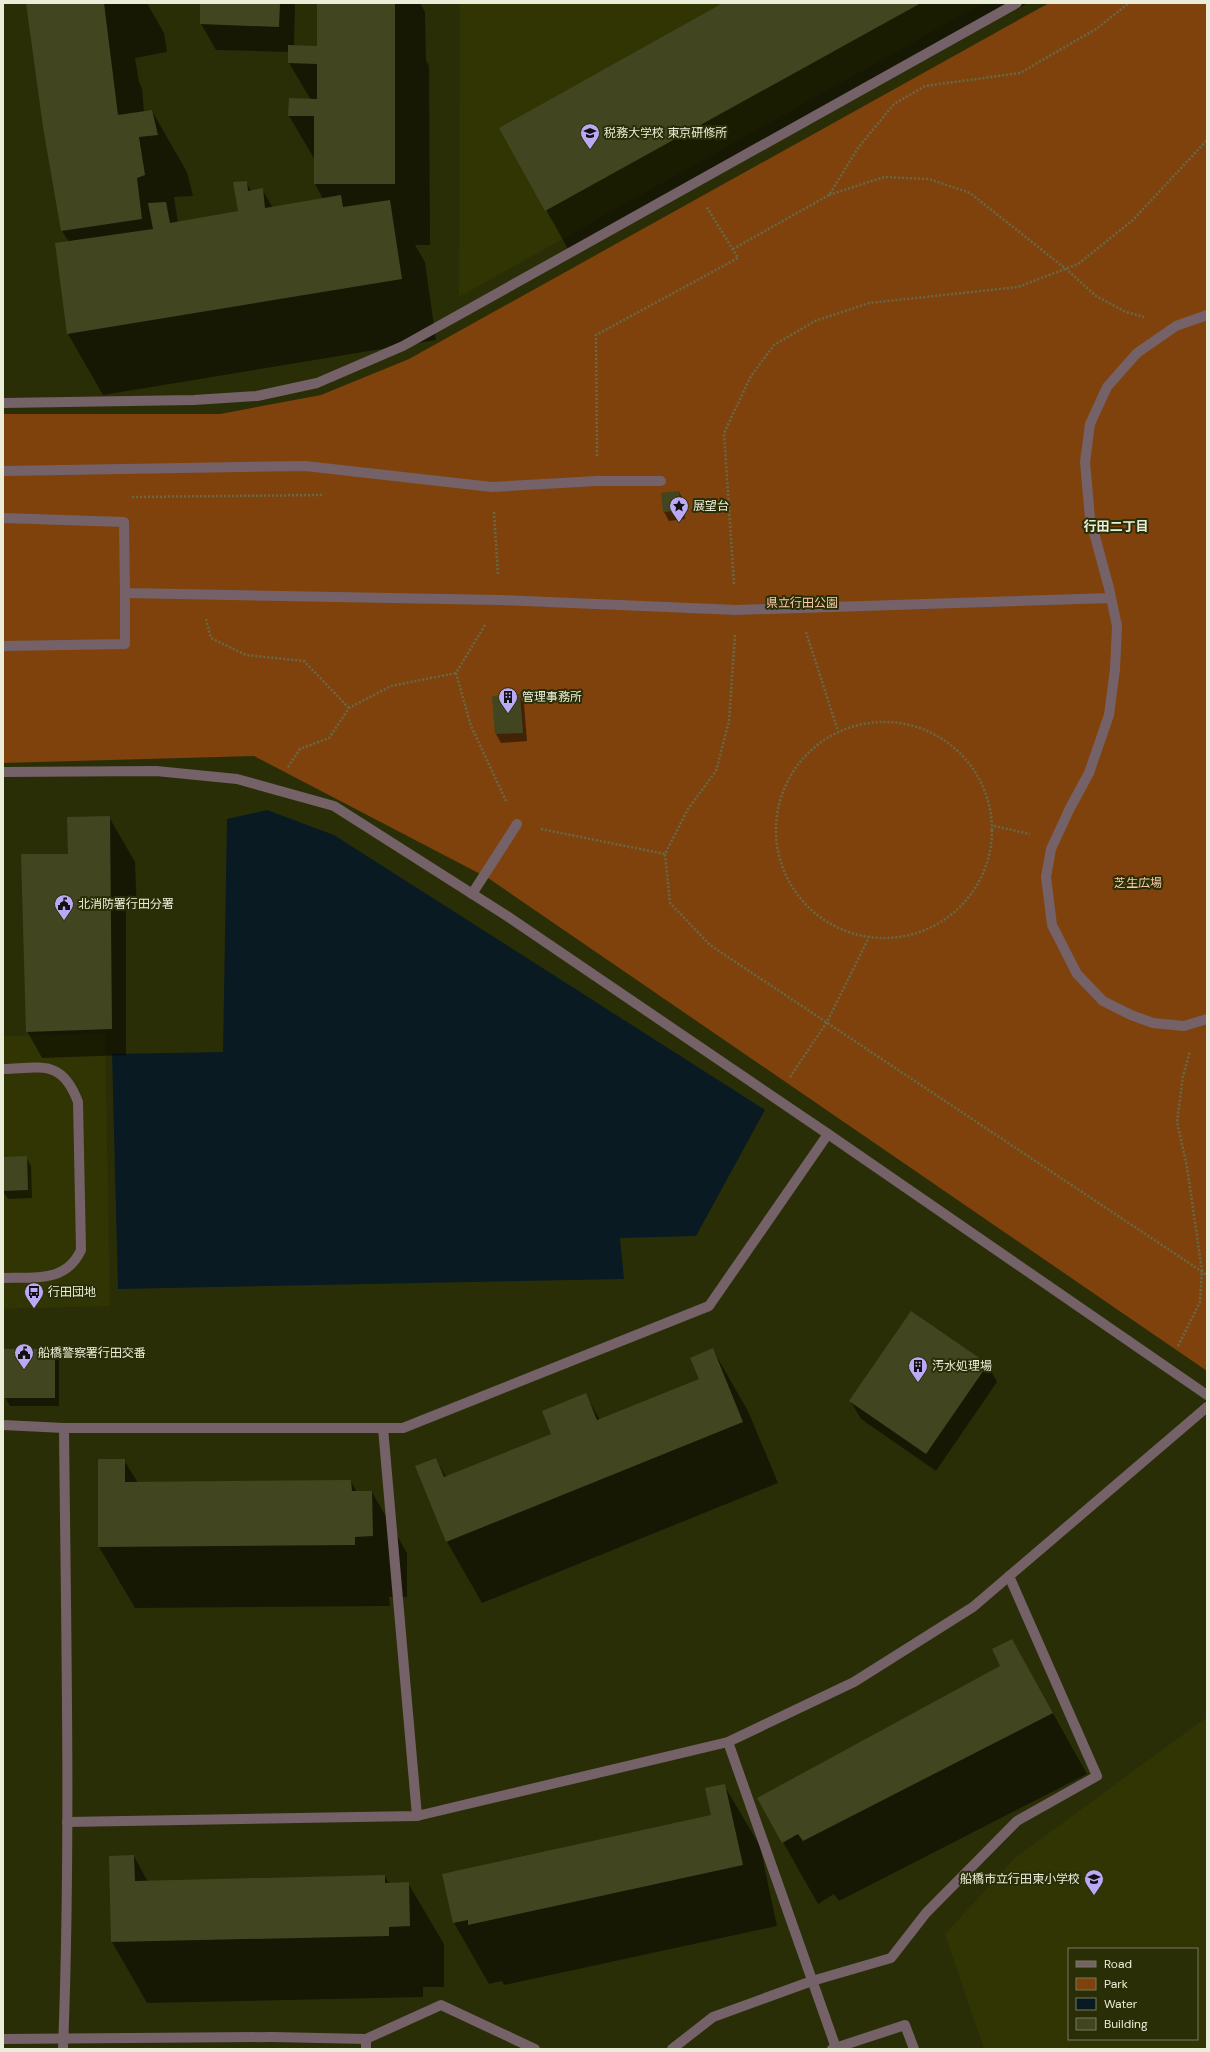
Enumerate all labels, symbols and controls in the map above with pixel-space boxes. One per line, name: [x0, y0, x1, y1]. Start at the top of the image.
school or university icon: 税務大学校 東京研修所: [579, 122, 601, 150]
place label: 税務大学校 東京研修所: [604, 125, 727, 141]
place icon: 展望台: [668, 495, 690, 523]
place label: 展望台: [693, 498, 729, 514]
district label: 行田二丁目: [1083, 518, 1149, 535]
park label: 県立行田公園: [766, 595, 838, 611]
building icon: 管理事務所: [497, 686, 519, 714]
place label: 管理事務所: [522, 689, 582, 705]
park label: 芝生広場: [1114, 875, 1162, 891]
public building icon: 北消防署行田分署: [53, 893, 75, 921]
place label: 北消防署行田分署: [78, 896, 174, 912]
bus stop icon: 行田団地: [23, 1281, 45, 1309]
place label: 行田団地: [48, 1284, 96, 1300]
public building icon: 船橋警察署行田交番: [13, 1342, 35, 1370]
place label: 船橋警察署行田交番: [38, 1345, 146, 1361]
building icon: 汚水処理場: [907, 1355, 929, 1383]
place label: 汚水処理場: [932, 1358, 992, 1374]
school or university icon: 船橋市立行田東小学校: [1083, 1868, 1105, 1896]
place label: 船橋市立行田東小学校: [960, 1871, 1080, 1887]
legend: [1068, 1948, 1198, 2040]
text: Road: [1104, 1956, 1132, 1972]
text: Park: [1104, 1976, 1128, 1992]
text: Water: [1104, 1996, 1138, 2012]
text: Building: [1104, 2016, 1148, 2032]

